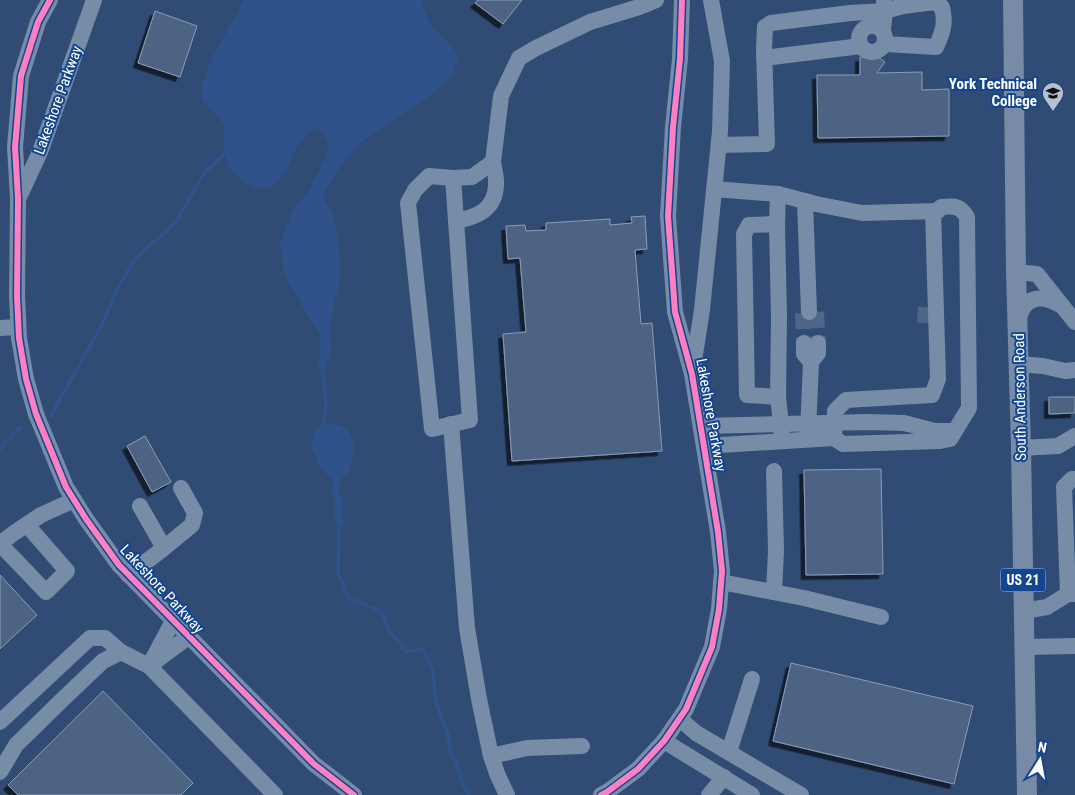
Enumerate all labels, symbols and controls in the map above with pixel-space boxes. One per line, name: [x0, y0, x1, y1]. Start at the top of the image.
street label: Lakeshore Parkway: [30, 43, 86, 157]
place label: York Technical College: [949, 75, 1037, 110]
school or university icon: York Technical College: [1041, 81, 1065, 112]
street label: South Anderson Road: [1010, 333, 1030, 461]
street label: Lakeshore Parkway: [692, 357, 730, 473]
street label: Lakeshore Parkway: [116, 541, 208, 637]
road number: US 21: [1000, 568, 1046, 592]
north arrow: [1015, 735, 1065, 785]
text: N: [1037, 739, 1048, 756]

